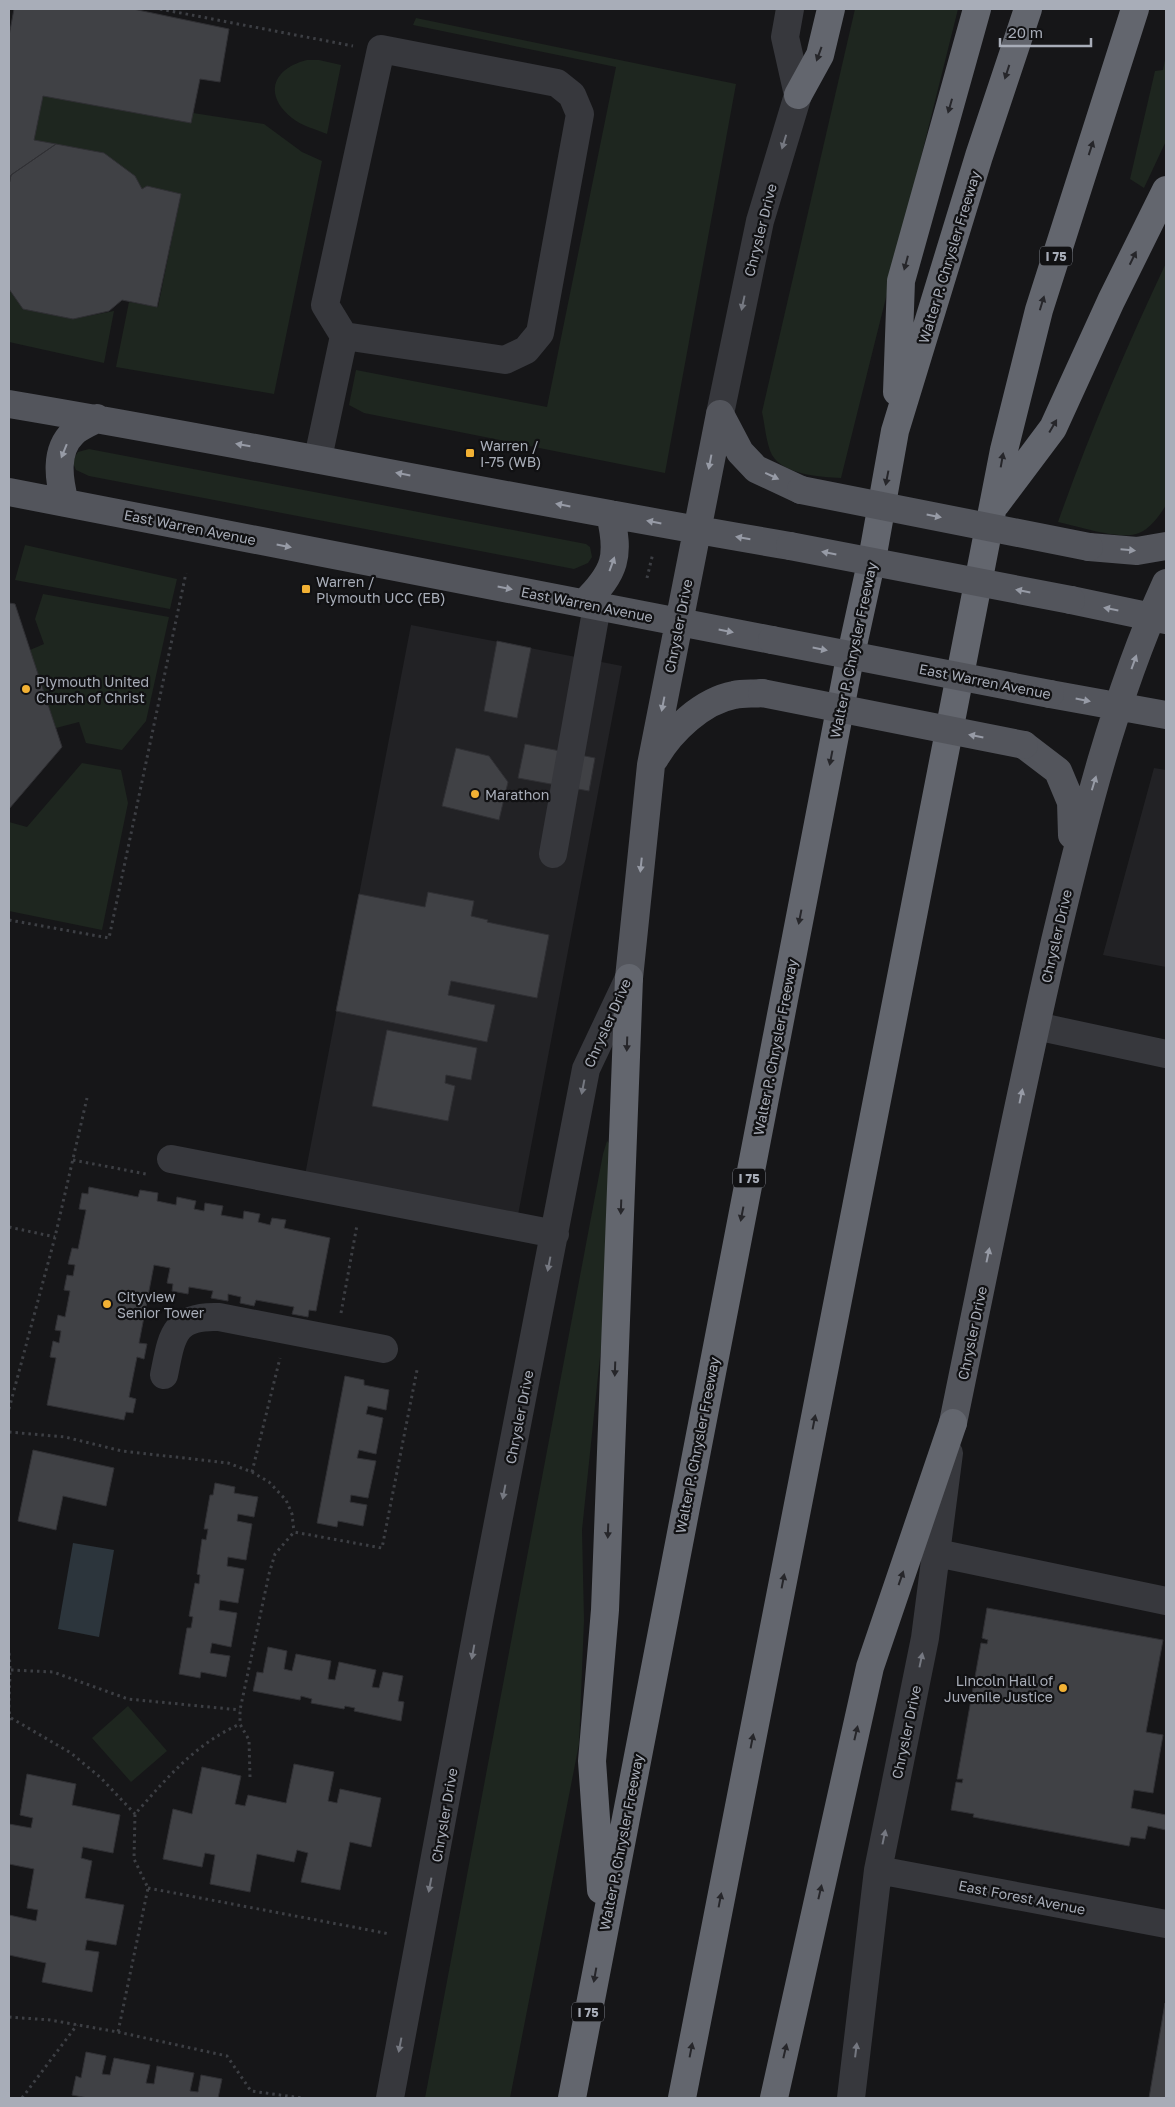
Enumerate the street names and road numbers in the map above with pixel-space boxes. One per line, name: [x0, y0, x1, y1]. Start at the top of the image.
street label: Walter P. Chrysler Freeway: [915, 169, 983, 345]
street label: Chrysler Drive: [740, 182, 780, 278]
road number: I 75: [1040, 247, 1072, 266]
street label: East Warren Avenue: [123, 506, 257, 548]
street label: Walter P. Chrysler Freeway: [826, 560, 880, 740]
street label: Chrysler Drive: [661, 578, 695, 674]
street label: East Warren Avenue: [520, 583, 654, 625]
street label: East Warren Avenue: [918, 660, 1052, 702]
street label: Chrysler Drive: [1037, 888, 1075, 984]
street label: Walter P. Chrysler Freeway: [750, 957, 801, 1137]
street label: Chrysler Drive: [580, 976, 634, 1070]
road number: I 75: [733, 1168, 765, 1188]
street label: Chrysler Drive: [954, 1285, 990, 1381]
street label: Walter P. Chrysler Freeway: [672, 1355, 723, 1535]
street label: Chrysler Drive: [502, 1369, 536, 1465]
street label: Chrysler Drive: [888, 1684, 924, 1780]
street label: Walter P. Chrysler Freeway: [596, 1752, 647, 1932]
street label: Chrysler Drive: [427, 1767, 461, 1863]
street label: East Forest Avenue: [957, 1876, 1087, 1918]
road number: I 75: [572, 2002, 604, 2021]

